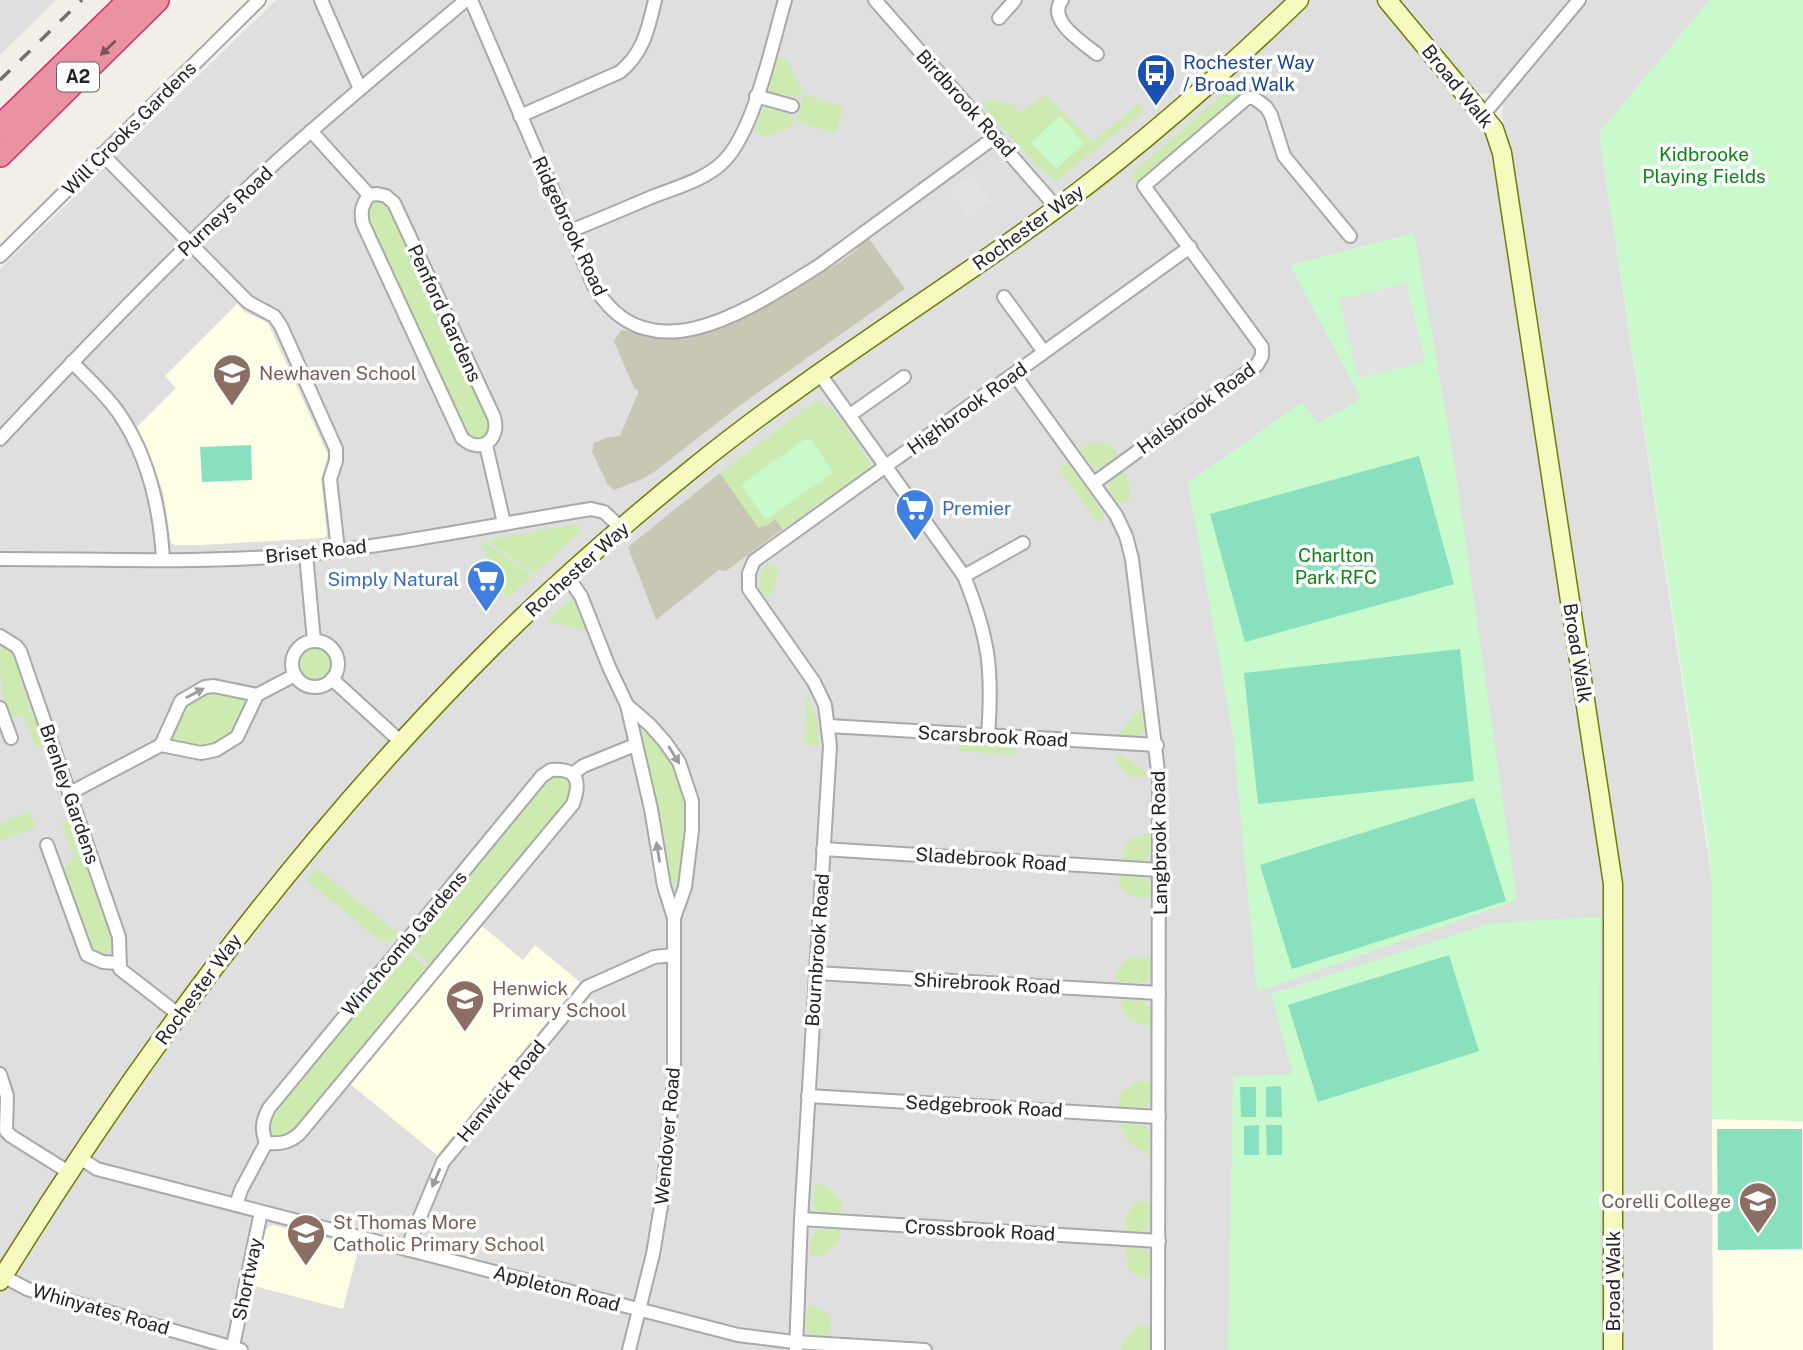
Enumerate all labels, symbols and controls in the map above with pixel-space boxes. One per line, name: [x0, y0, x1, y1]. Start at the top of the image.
one-way arrow: [100, 39, 117, 55]
street label: Broad Walk: [1418, 40, 1498, 132]
street label: Birdbrook Road: [912, 45, 1020, 161]
place label: Rochester Way / Broad Walk: [1183, 51, 1315, 95]
bus stop icon: Rochester Way / Broad Walk: [1135, 52, 1177, 107]
street label: Will Crooks Gardens: [58, 57, 200, 199]
road number: A2: [57, 62, 99, 92]
park label: Kidbrooke Playing Fields: [1642, 143, 1766, 187]
street label: Ridgebrook Road: [528, 153, 612, 299]
street label: Purneys Road: [173, 162, 277, 260]
street label: Rochester Way: [968, 179, 1088, 275]
street label: Penford Gardens: [404, 241, 486, 385]
school or university icon: Newhaven School: [211, 352, 253, 407]
street label: Highbrook Road: [903, 357, 1031, 459]
street label: Halsbrook Road: [1133, 358, 1259, 458]
place label: Newhaven School: [259, 362, 417, 384]
supermarket icon: Premier: [894, 487, 936, 542]
place label: Premier: [942, 497, 1011, 519]
street label: Rochester Way: [521, 517, 633, 621]
street label: Briset Road: [264, 535, 368, 567]
park label: Charlton Park RFC: [1295, 544, 1377, 588]
supermarket icon: Simply Natural: [465, 558, 507, 613]
place label: Simply Natural: [327, 568, 459, 590]
street label: Broad Walk: [1559, 602, 1597, 705]
one-way arrow: [185, 687, 205, 699]
street label: Brenley Gardens: [36, 721, 104, 867]
street label: Scarsbrook Road: [917, 721, 1069, 751]
one-way arrow: [667, 745, 680, 764]
street label: Langbrook Road: [1147, 771, 1171, 915]
one-way arrow: [653, 841, 664, 863]
street label: Sladebrook Road: [915, 843, 1067, 875]
street label: Winchcomb Gardens: [337, 866, 471, 1020]
street label: Bournbrook Road: [801, 873, 833, 1027]
street label: Rochester Way: [150, 929, 246, 1049]
street label: Shirebrook Road: [913, 968, 1061, 998]
place label: Henwick Primary School: [492, 977, 627, 1021]
school or university icon: Henwick Primary School: [444, 978, 486, 1033]
street label: Henwick Road: [452, 1036, 550, 1146]
street label: Wendover Road: [650, 1066, 684, 1206]
street label: Sedgebrook Road: [905, 1091, 1063, 1121]
one-way arrow: [430, 1168, 441, 1189]
school or university icon: Corelli College: [1737, 1180, 1779, 1235]
place label: Corelli College: [1601, 1190, 1731, 1212]
place label: St Thomas More Catholic Primary School: [333, 1211, 545, 1255]
school or university icon: St Thomas More Catholic Primary School: [285, 1212, 327, 1267]
street label: Crossbrook Road: [904, 1215, 1056, 1245]
street label: Broad Walk: [1602, 1230, 1624, 1331]
street label: Shortway: [228, 1236, 266, 1322]
street label: Appleton Road: [491, 1261, 623, 1315]
street label: Whinyates Road: [30, 1279, 172, 1339]

